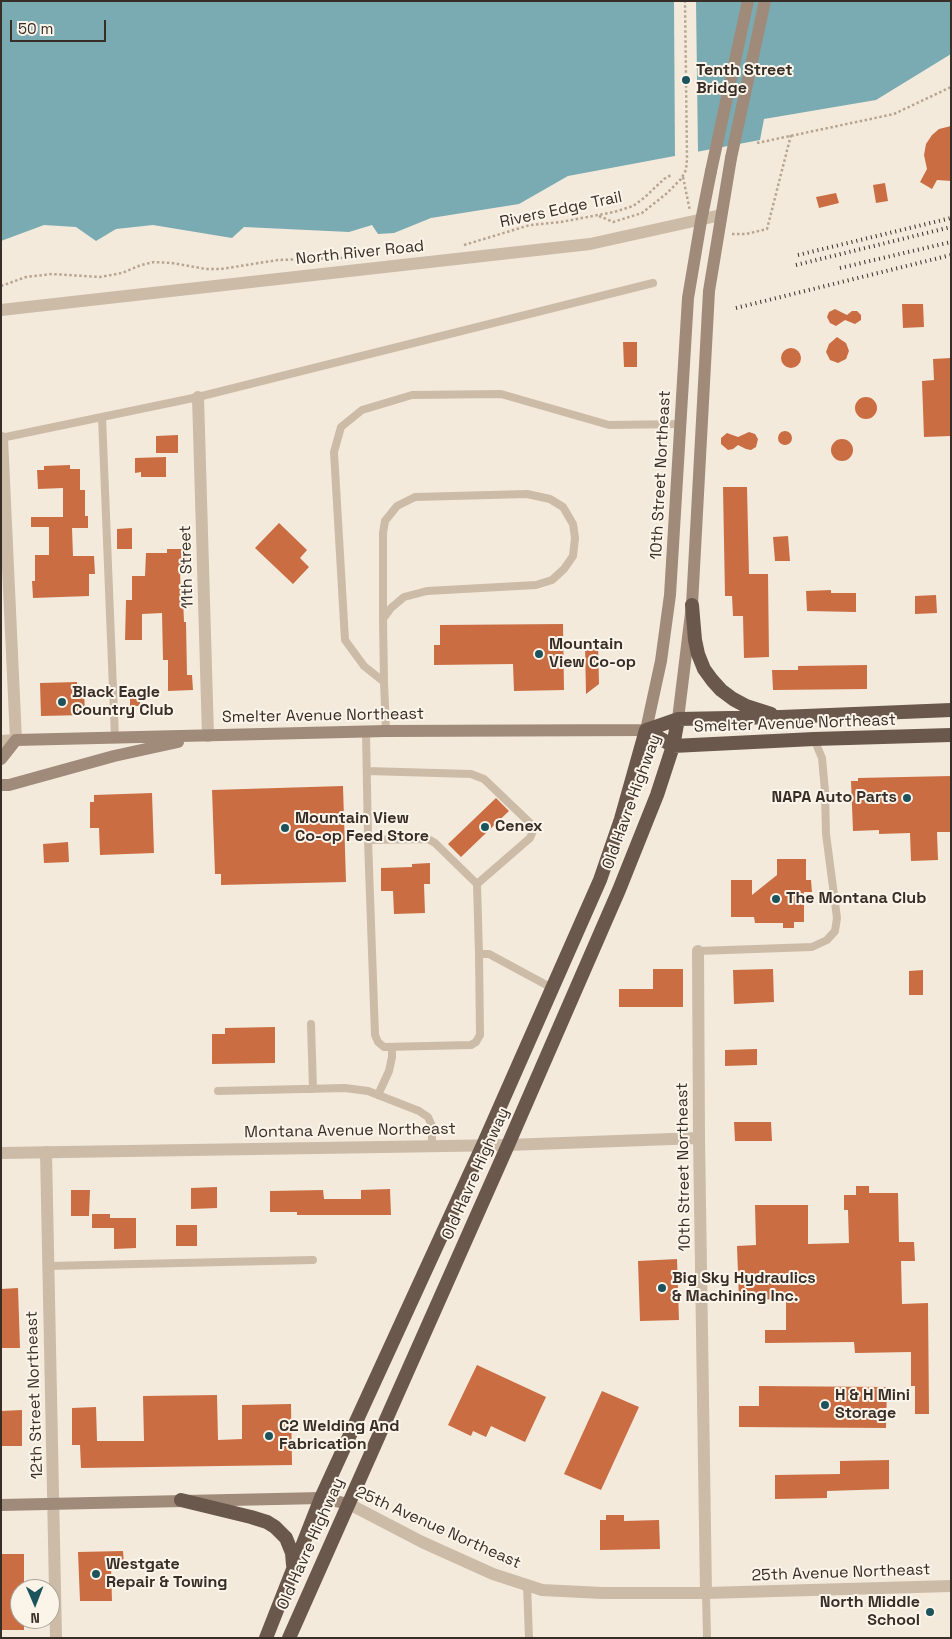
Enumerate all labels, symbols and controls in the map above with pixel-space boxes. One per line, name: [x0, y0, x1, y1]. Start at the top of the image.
scale bar: [12, 10, 109, 42]
text: 50 m: [18, 19, 53, 38]
place label: Tenth Street Bridge: [696, 61, 793, 99]
marker: Tenth Street Bridge: [680, 74, 692, 86]
street label: Rivers Edge Trail: [498, 188, 624, 232]
street label: North River Road: [295, 237, 425, 269]
street label: 10th Street Northeast: [647, 390, 675, 560]
street label: 11th Street: [176, 525, 198, 609]
place label: Mountain View Co-op: [549, 635, 636, 673]
marker: Mountain View Co-op: [533, 648, 545, 660]
place label: Black Eagle Country Club: [72, 683, 174, 721]
marker: Black Eagle Country Club: [56, 696, 68, 708]
street label: Smelter Avenue Northeast: [222, 705, 424, 727]
street label: Smelter Avenue Northeast: [694, 711, 896, 737]
street label: Old Havre Highway: [599, 732, 665, 872]
place label: NAPA Auto Parts: [771, 788, 897, 808]
marker: NAPA Auto Parts: [901, 792, 913, 804]
place label: Mountain View Co-op Feed Store: [295, 809, 429, 847]
place label: Cenex: [495, 817, 543, 837]
marker: Cenex: [479, 821, 491, 833]
marker: Mountain View Co-op Feed Store: [279, 822, 291, 834]
place label: The Montana Club: [786, 889, 926, 909]
marker: The Montana Club: [770, 893, 782, 905]
street label: 10th Street Northeast: [673, 1082, 695, 1252]
street label: Old Havre Highway: [438, 1105, 514, 1243]
street label: Montana Avenue Northeast: [244, 1120, 456, 1142]
place label: Big Sky Hydraulics & Machining Inc.: [672, 1269, 816, 1307]
marker: Big Sky Hydraulics & Machining Inc.: [656, 1282, 668, 1294]
street label: 12th Street Northeast: [22, 1310, 48, 1480]
place label: H & H Mini Storage: [835, 1386, 910, 1424]
marker: H & H Mini Storage: [819, 1399, 831, 1411]
place label: C2 Welding And Fabrication: [279, 1417, 399, 1455]
marker: C2 Welding And Fabrication: [263, 1430, 275, 1442]
street label: Old Havre Highway: [273, 1475, 349, 1613]
street label: 25th Avenue Northeast: [352, 1483, 524, 1573]
place label: Westgate Repair & Towing: [106, 1555, 228, 1593]
street label: 25th Avenue Northeast: [751, 1560, 931, 1586]
marker: Westgate Repair & Towing: [90, 1568, 102, 1580]
north arrow: [10, 1579, 60, 1629]
place label: North Middle School: [820, 1593, 920, 1631]
marker: North Middle School: [924, 1606, 936, 1618]
text: N: [30, 1609, 40, 1627]

